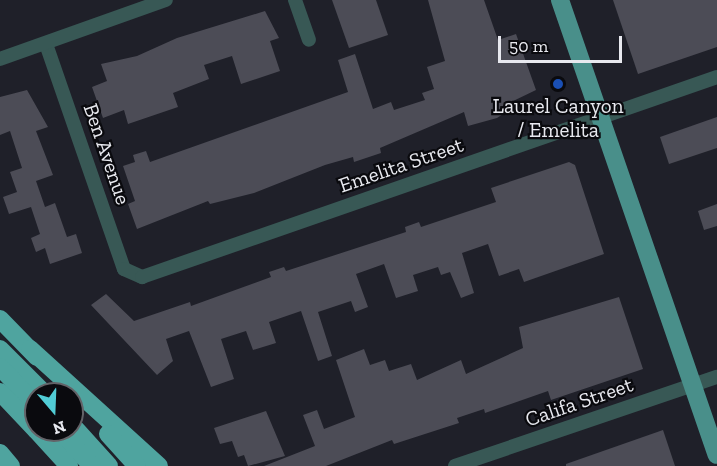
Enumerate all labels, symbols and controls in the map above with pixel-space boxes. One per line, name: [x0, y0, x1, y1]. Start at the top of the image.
scale bar: [501, 24, 626, 62]
text: 50 m: [509, 35, 548, 57]
marker: Laurel Canyon / Emelita: [551, 77, 565, 91]
place label: Laurel Canyon / Emelita: [493, 93, 623, 143]
street label: Ben Avenue: [78, 100, 136, 208]
street label: Emelita Street: [336, 132, 466, 198]
street label: Califa Street: [522, 372, 636, 432]
north arrow: [24, 382, 84, 442]
text: N: [51, 417, 68, 439]

